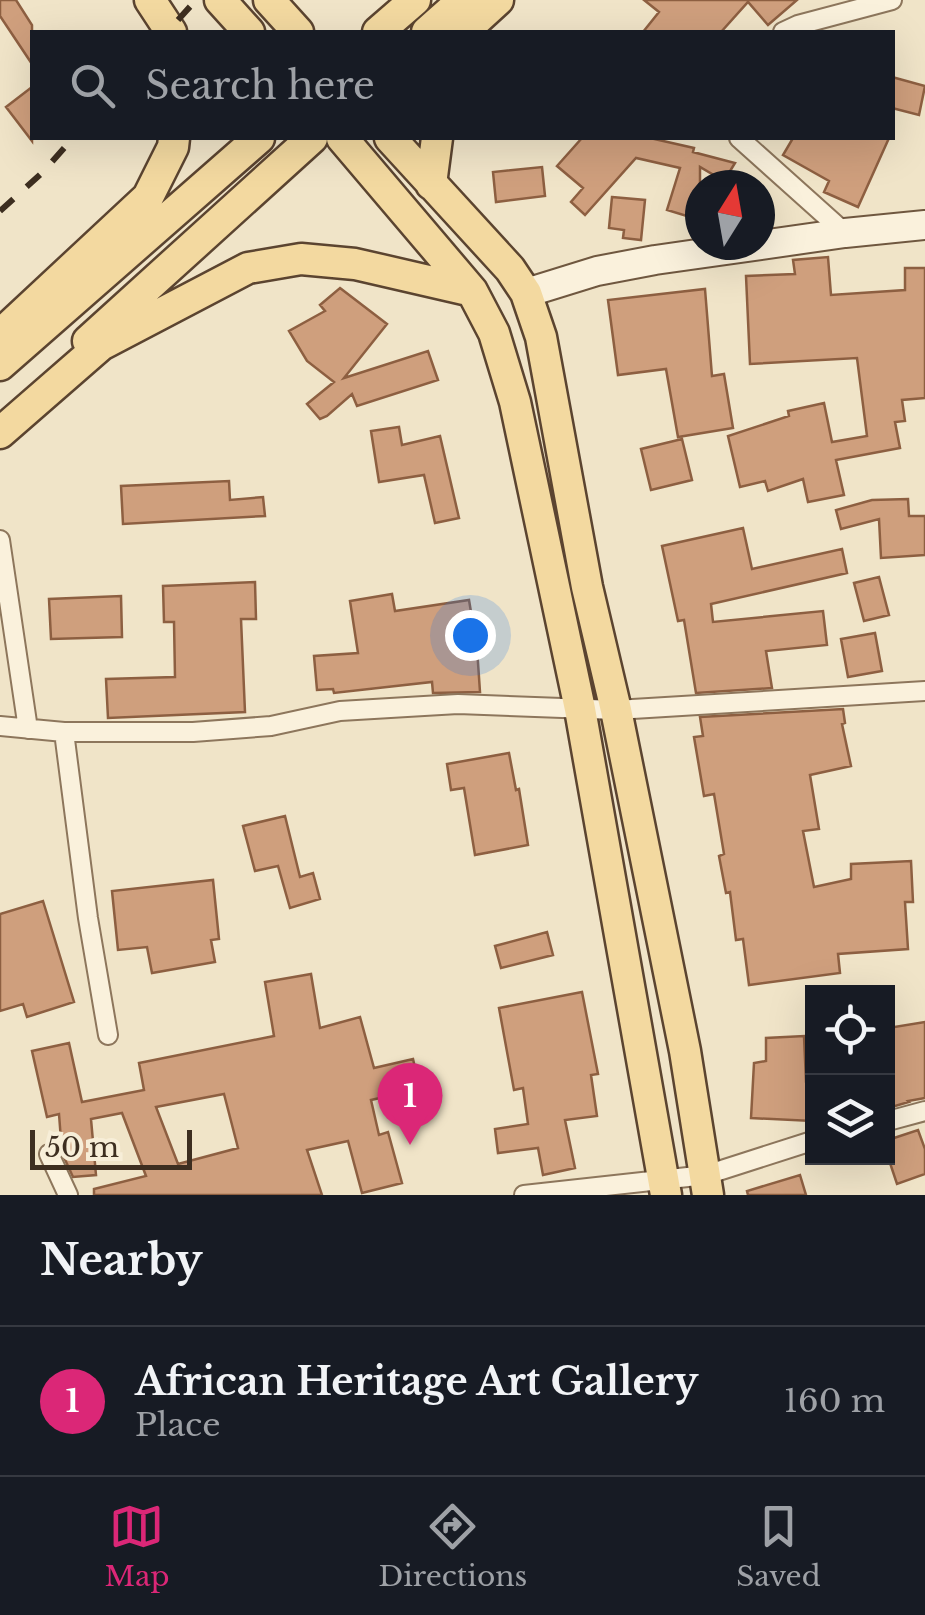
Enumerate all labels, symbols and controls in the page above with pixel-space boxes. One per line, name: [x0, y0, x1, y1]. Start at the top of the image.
search box: [30, 30, 895, 140]
icon: search: [65, 58, 120, 113]
text: Search here: [145, 62, 375, 109]
north arrow: [685, 170, 775, 260]
your location: [445, 610, 496, 661]
map controls: [805, 985, 895, 1165]
button: locate: [805, 985, 895, 1075]
pin: 1: [378, 1062, 442, 1145]
button: layers: [805, 1075, 895, 1165]
scale bar: [30, 1125, 192, 1170]
text: 50 m: [45, 1130, 119, 1165]
text: Nearby: [40, 1234, 203, 1286]
text: African Heritage Art Gallery: [135, 1358, 698, 1405]
text: 1: [66, 1381, 79, 1421]
text: 160 m: [784, 1381, 885, 1421]
text: Place: [135, 1405, 221, 1445]
tab: Map: [104, 1499, 169, 1594]
tab: Directions: [378, 1499, 527, 1594]
tab: Saved: [736, 1499, 821, 1594]

